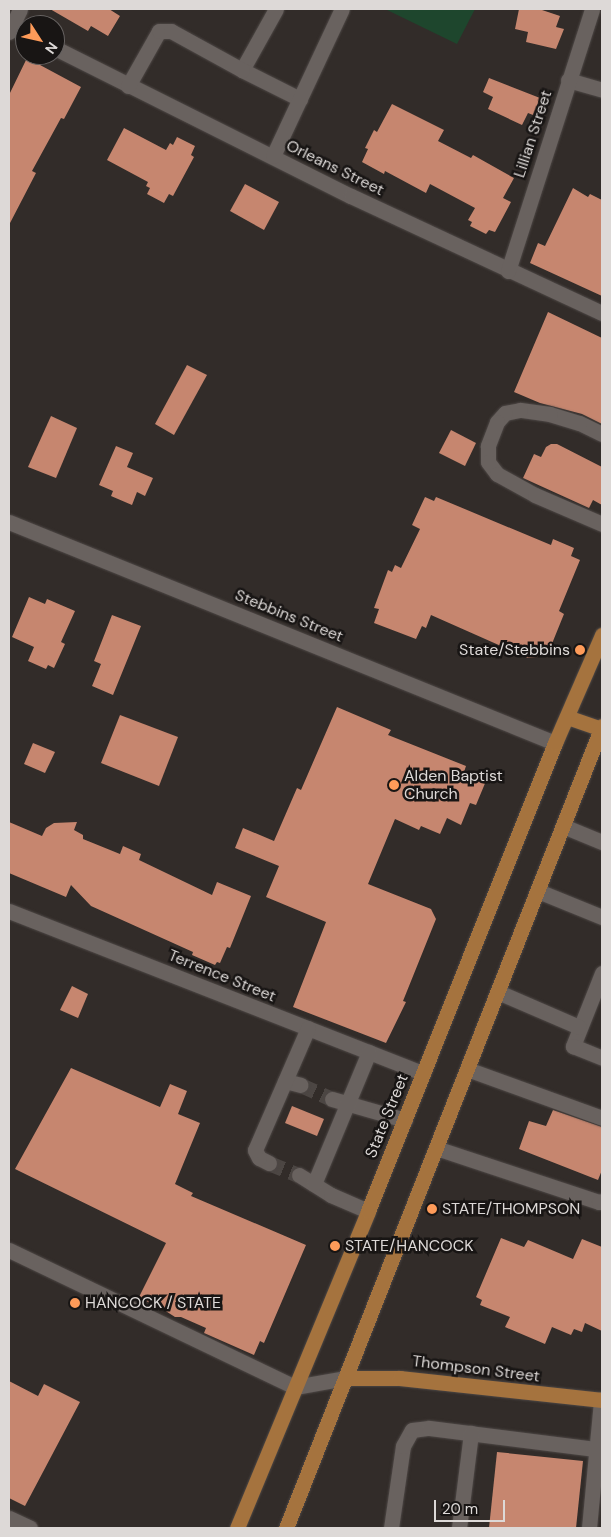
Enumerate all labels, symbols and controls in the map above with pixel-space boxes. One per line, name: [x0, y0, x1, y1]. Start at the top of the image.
north arrow: [15, 15, 65, 65]
text: N: [41, 39, 62, 57]
street label: Lillian Street: [510, 88, 556, 180]
street label: Orleans Street: [283, 136, 387, 200]
street label: Stebbins Street: [232, 586, 346, 646]
place label: State/Stebbins: [459, 640, 570, 660]
marker: State/Stebbins: [574, 644, 586, 656]
place label: Alden Baptist Church: [404, 766, 503, 804]
marker: Alden Baptist Church: [388, 779, 400, 791]
street label: Terrence Street: [165, 946, 279, 1006]
street label: State Street: [361, 1071, 413, 1161]
place label: STATE/THOMPSON: [442, 1199, 580, 1219]
marker: STATE/THOMPSON: [426, 1203, 438, 1215]
place label: STATE/HANCOCK: [345, 1236, 474, 1256]
marker: STATE/HANCOCK: [329, 1240, 341, 1252]
place label: HANCOCK / STATE: [85, 1293, 221, 1313]
marker: HANCOCK / STATE: [69, 1297, 81, 1309]
street label: Thompson Street: [411, 1352, 541, 1386]
scale bar: [436, 1490, 507, 1522]
text: 20 m: [442, 1499, 478, 1519]

